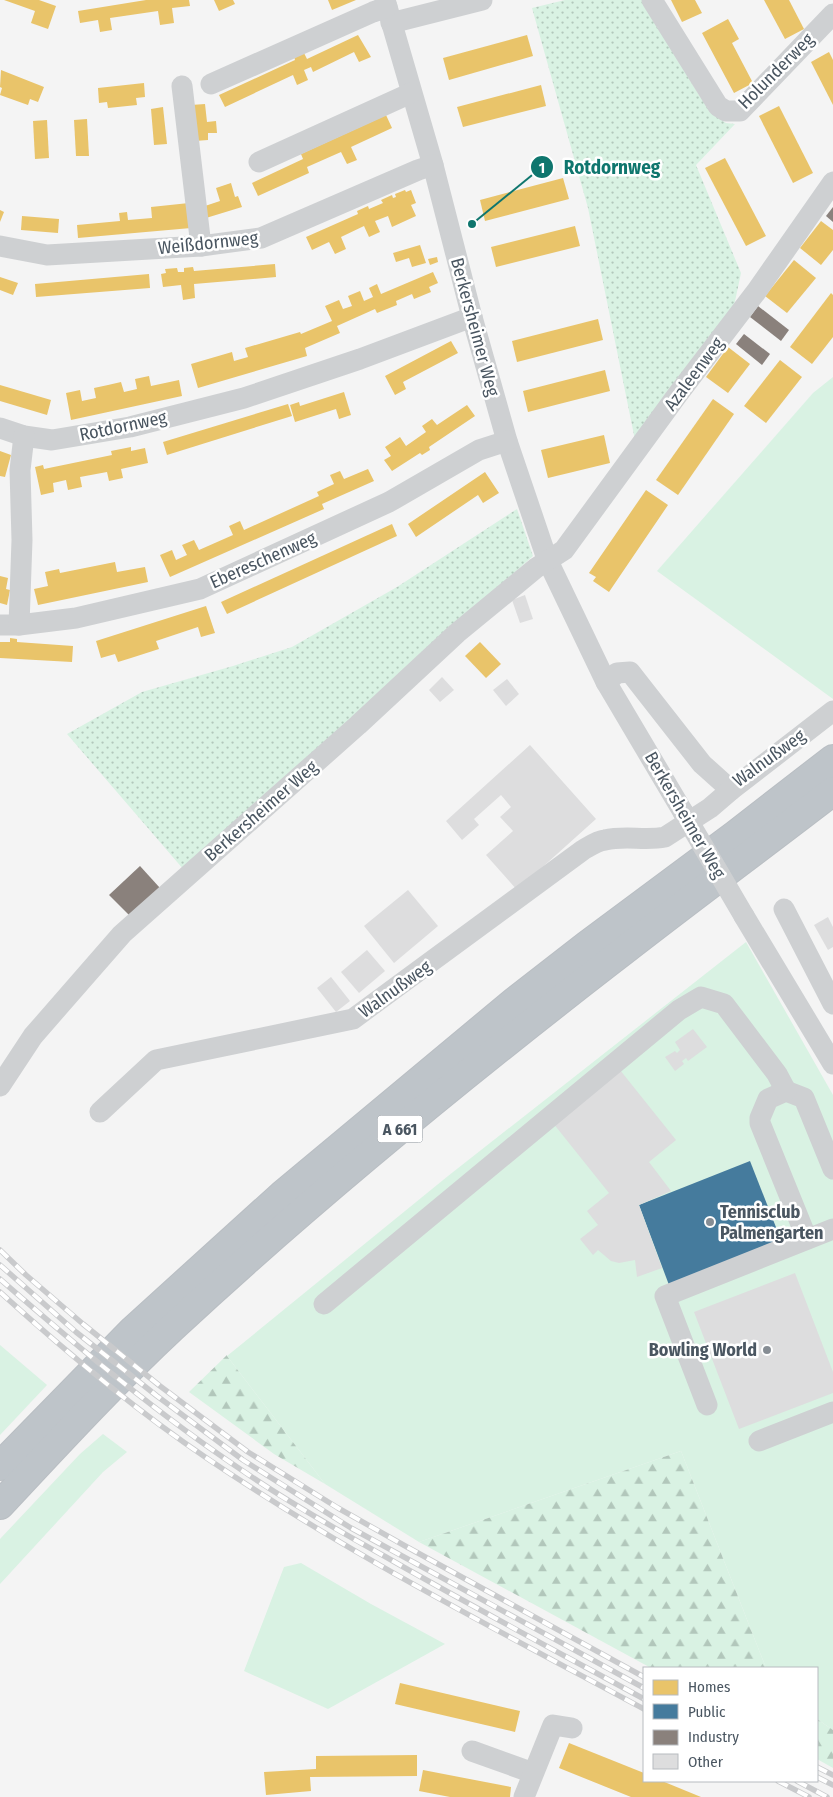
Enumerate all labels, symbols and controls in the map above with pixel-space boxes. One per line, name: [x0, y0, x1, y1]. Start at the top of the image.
street label: Holunderweg: [734, 28, 819, 113]
callout: Rotdornweg: [529, 150, 671, 184]
text: Rotdornweg: [564, 156, 661, 179]
text: 1: [539, 159, 545, 177]
street label: Weißdornweg: [157, 227, 260, 259]
street label: Berkersheimer Weg: [446, 255, 504, 399]
street label: Azaleenweg: [659, 333, 729, 415]
street label: Rotdornweg: [77, 406, 169, 446]
street label: Ebereschenweg: [206, 527, 320, 593]
street label: Walnußweg: [729, 724, 810, 792]
street label: Berkersheimer Weg: [640, 748, 730, 883]
street label: Berkersheimer Weg: [200, 756, 322, 866]
street label: Walnußweg: [355, 955, 436, 1023]
road number: A 661: [378, 1116, 422, 1142]
place label: Tennisclub Palmengarten: [720, 1201, 824, 1244]
marker: Tennisclub Palmengarten: [704, 1216, 716, 1228]
place label: Bowling World: [649, 1339, 757, 1361]
marker: Bowling World: [761, 1344, 773, 1356]
legend: [643, 1667, 818, 1782]
text: Homes: [688, 1678, 730, 1696]
text: Public: [688, 1703, 726, 1721]
text: Industry: [688, 1728, 739, 1746]
text: Other: [688, 1753, 724, 1771]

